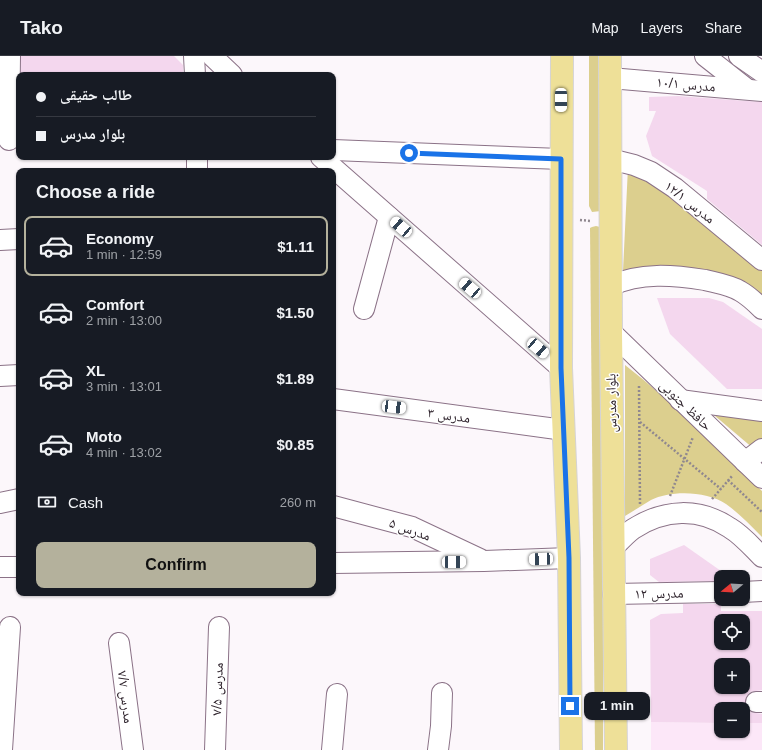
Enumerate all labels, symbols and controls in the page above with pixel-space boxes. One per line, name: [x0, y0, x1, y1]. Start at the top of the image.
text: Tako: [20, 17, 63, 38]
text: Map: [591, 20, 619, 36]
text: Layers: [641, 20, 683, 36]
text: Share: [705, 20, 742, 36]
street label: مدرس ۱۰/۱: [656, 73, 716, 96]
text: طالب حقیقی: [60, 86, 132, 103]
car: [555, 88, 567, 112]
text: بلوار مدرس: [60, 125, 125, 142]
route start: [400, 144, 418, 162]
street label: مدرس ۱۲/۱: [661, 177, 718, 227]
text: Choose a ride: [36, 182, 155, 202]
car: [388, 215, 414, 239]
icon: car: [38, 228, 74, 264]
text: Economy: [86, 230, 154, 247]
text: $1.11: [277, 238, 314, 255]
text: 1 min · 12:59: [86, 247, 162, 262]
car: [457, 276, 483, 300]
icon: car: [38, 294, 74, 330]
text: Comfort: [86, 296, 144, 313]
text: $1.50: [276, 304, 314, 321]
text: 2 min · 13:00: [86, 313, 162, 328]
car: [525, 336, 551, 360]
icon: car: [38, 360, 74, 396]
text: XL: [86, 362, 105, 379]
text: $1.89: [276, 370, 314, 387]
street label: بلوار مدرس: [602, 373, 621, 433]
street label: حافظ جنوبی: [656, 376, 715, 434]
text: 3 min · 13:01: [86, 379, 162, 394]
car: [381, 400, 407, 414]
street label: مدرس ۳: [427, 404, 471, 427]
icon: car: [38, 426, 74, 462]
text: Moto: [86, 428, 122, 445]
text: $0.85: [276, 436, 314, 453]
text: 4 min · 13:02: [86, 445, 162, 460]
icon: cash: [36, 491, 58, 513]
text: Cash: [68, 494, 103, 511]
text: 260 m: [280, 495, 316, 510]
street label: مدرس ۵: [387, 514, 433, 545]
button: Confirm: [36, 542, 316, 588]
car: [529, 553, 553, 565]
car: [442, 556, 466, 568]
north arrow: [714, 570, 750, 606]
map controls: [714, 570, 750, 738]
street label: مدرس ۱۲: [634, 585, 684, 602]
button: locate: [714, 614, 750, 650]
button: +: [714, 658, 750, 694]
street label: مدرس ۷/۵: [208, 662, 227, 716]
street label: مدرس ۷/۷: [114, 670, 137, 724]
callout: 1 min: [584, 692, 650, 720]
route end: [561, 697, 579, 715]
text: 1 min: [600, 698, 634, 713]
button: −: [714, 702, 750, 738]

